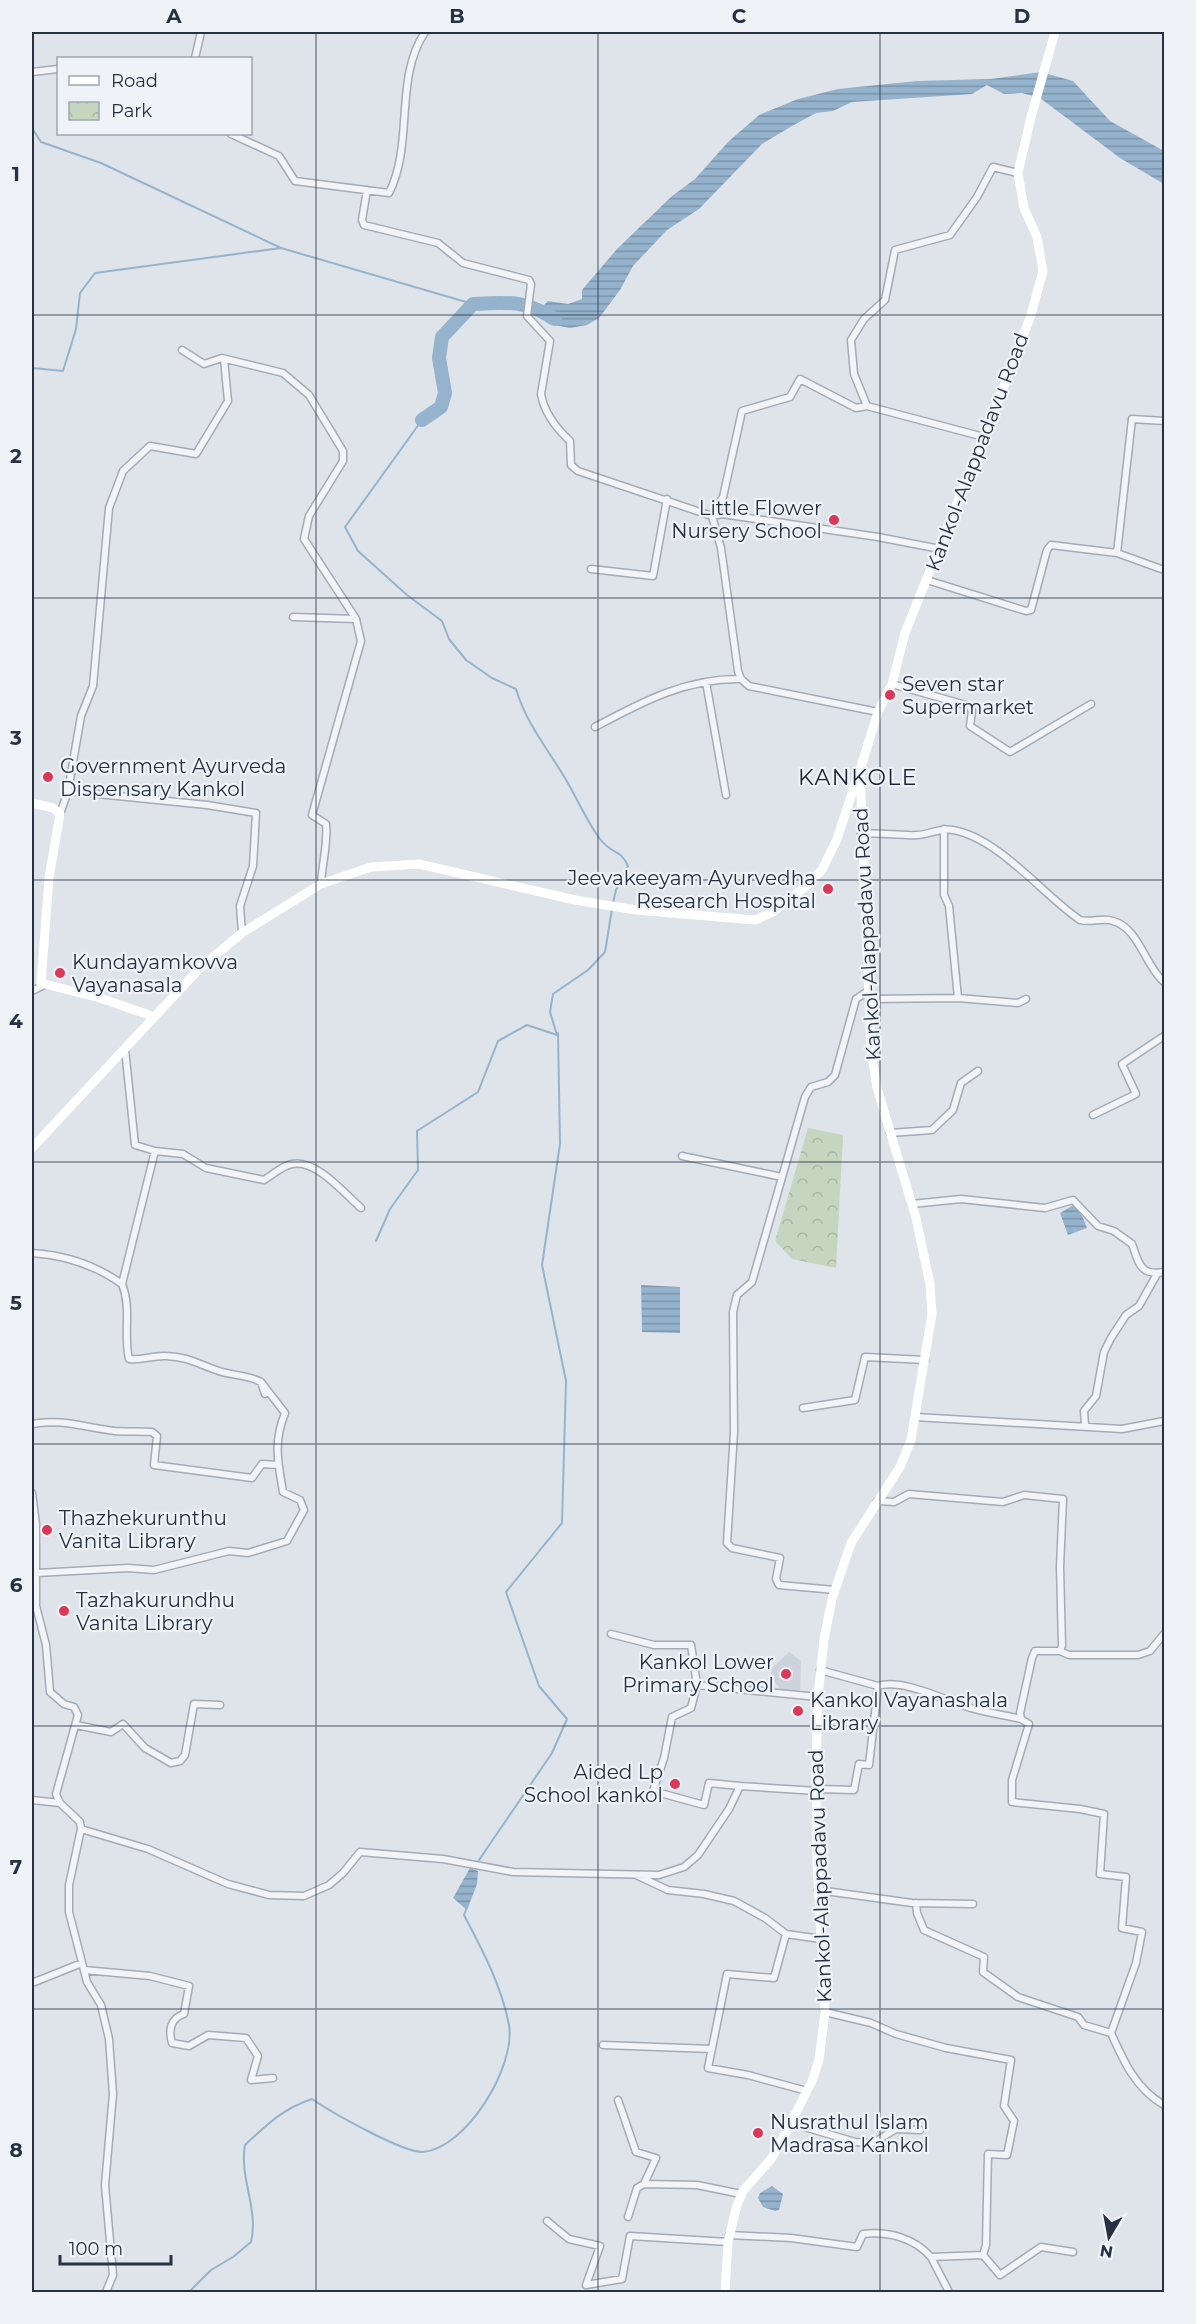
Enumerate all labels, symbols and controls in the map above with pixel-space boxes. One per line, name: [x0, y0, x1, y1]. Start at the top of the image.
text: A: [165, 4, 182, 28]
text: B: [449, 4, 465, 28]
text: C: [732, 4, 747, 28]
text: D: [1014, 4, 1030, 28]
legend: [57, 57, 252, 135]
text: Road: [111, 70, 158, 92]
text: Park: [111, 100, 152, 122]
text: 1: [12, 162, 20, 186]
street label: Kankol-Alappadavu Road: [920, 329, 1034, 575]
text: 2: [10, 444, 22, 468]
place label: Little Flower Nursery School: [671, 496, 822, 543]
marker: Little Flower Nursery School: [827, 513, 841, 527]
place label: Seven star Supermarket: [902, 672, 1034, 719]
marker: Seven star Supermarket: [883, 688, 897, 702]
text: 3: [9, 726, 22, 750]
place label: Government Ayurveda Dispensary Kankol: [60, 754, 286, 801]
district label: KANKOLE: [798, 764, 918, 791]
marker: Government Ayurveda Dispensary Kankol: [41, 770, 55, 784]
street label: Kankol-Alappadavu Road: [848, 807, 886, 1061]
place label: Jeevakeeyam Ayurvedha Research Hospital: [567, 866, 816, 913]
marker: Jeevakeeyam Ayurvedha Research Hospital: [821, 882, 835, 896]
place label: Kundayamkovva Vayanasala: [72, 950, 238, 997]
marker: Kundayamkovva Vayanasala: [53, 966, 67, 980]
text: 4: [9, 1009, 23, 1033]
text: 5: [10, 1291, 22, 1315]
place label: Thazhekurunthu Vanita Library: [59, 1506, 227, 1553]
marker: Thazhekurunthu Vanita Library: [40, 1523, 54, 1537]
text: 6: [10, 1573, 23, 1597]
place label: Tazhakurundhu Vanita Library: [76, 1588, 235, 1635]
marker: Tazhakurundhu Vanita Library: [57, 1604, 71, 1618]
place label: Kankol Lower Primary School: [622, 1650, 774, 1697]
marker: Kankol Lower Primary School: [779, 1667, 793, 1681]
place label: Kankol Vayanashala Library: [810, 1688, 1008, 1735]
marker: Kankol Vayanashala Library: [791, 1704, 805, 1718]
street label: Kankol-Alappadavu Road: [804, 1749, 836, 2003]
place label: Aided Lp School kankol: [524, 1760, 663, 1807]
marker: Aided Lp School kankol: [668, 1777, 682, 1791]
text: 7: [10, 1855, 22, 1879]
place label: Nusrathul Islam Madrasa Kankol: [770, 2110, 929, 2157]
marker: Nusrathul Islam Madrasa Kankol: [751, 2126, 765, 2140]
text: 8: [9, 2138, 23, 2162]
north arrow: [1079, 2207, 1139, 2267]
scale bar: [60, 2228, 171, 2266]
text: 100 m: [69, 2238, 123, 2260]
text: N: [1098, 2241, 1115, 2262]

